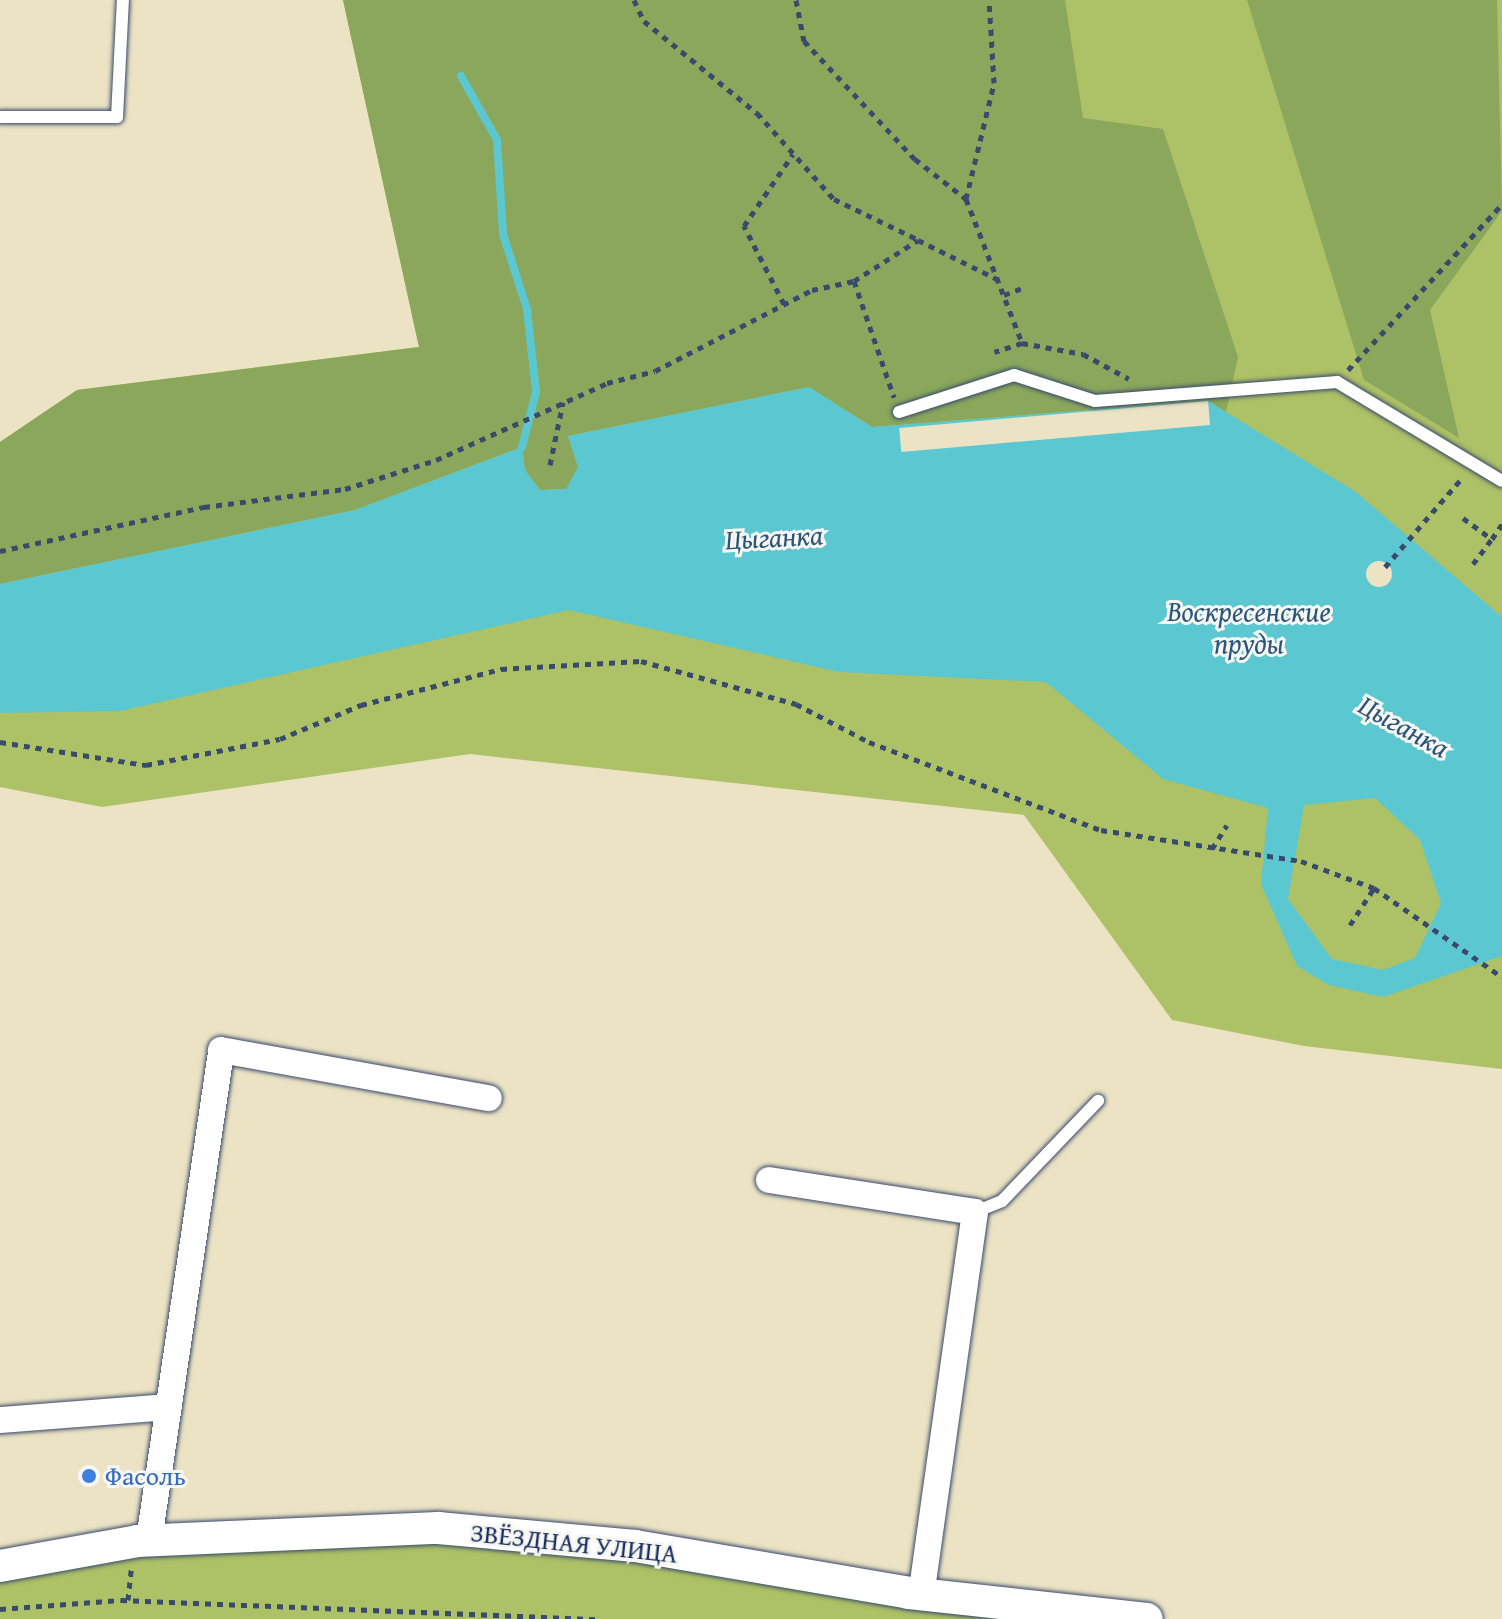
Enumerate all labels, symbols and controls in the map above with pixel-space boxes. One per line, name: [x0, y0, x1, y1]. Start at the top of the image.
water label: Цыганка: [724, 518, 824, 556]
water label: Воскресенские пруды: [1167, 594, 1331, 660]
water label: Цыганка: [1353, 688, 1455, 764]
place label: Фасоль: [105, 1460, 186, 1492]
marker: Фасоль: [80, 1467, 98, 1485]
street label: ЗВЁЗДНАЯ УЛИЦА: [469, 1517, 679, 1569]

